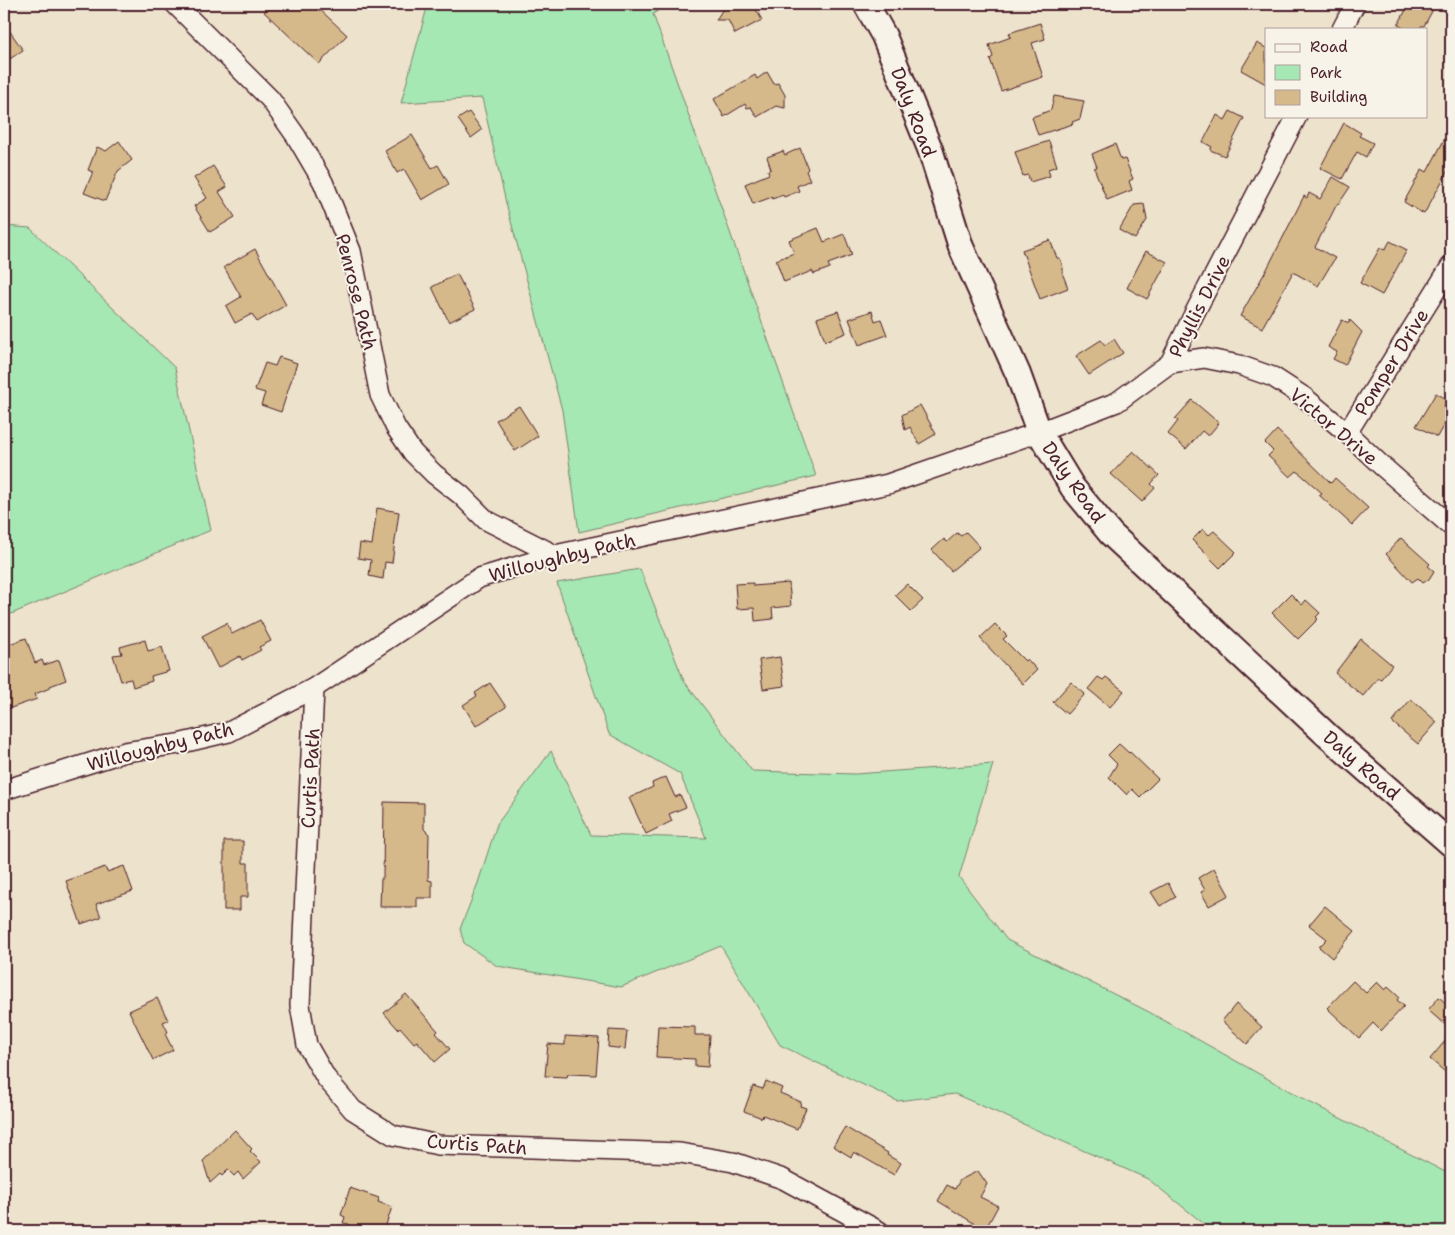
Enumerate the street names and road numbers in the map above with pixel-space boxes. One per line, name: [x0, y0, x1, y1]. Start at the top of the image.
street label: Daly Road: [885, 64, 942, 161]
street label: Penrose Path: [330, 231, 383, 353]
street label: Phyllis Drive: [1163, 251, 1236, 362]
street label: Pomper Drive: [1349, 304, 1434, 420]
street label: Victor Drive: [1284, 382, 1383, 471]
street label: Daly Road: [1036, 436, 1111, 528]
street label: Willoughby Path: [486, 527, 638, 588]
street label: Willoughby Path: [84, 716, 236, 777]
street label: Daly Road: [1318, 725, 1405, 806]
street label: Curtis Path: [295, 727, 326, 829]
street label: Curtis Path: [426, 1129, 528, 1160]

